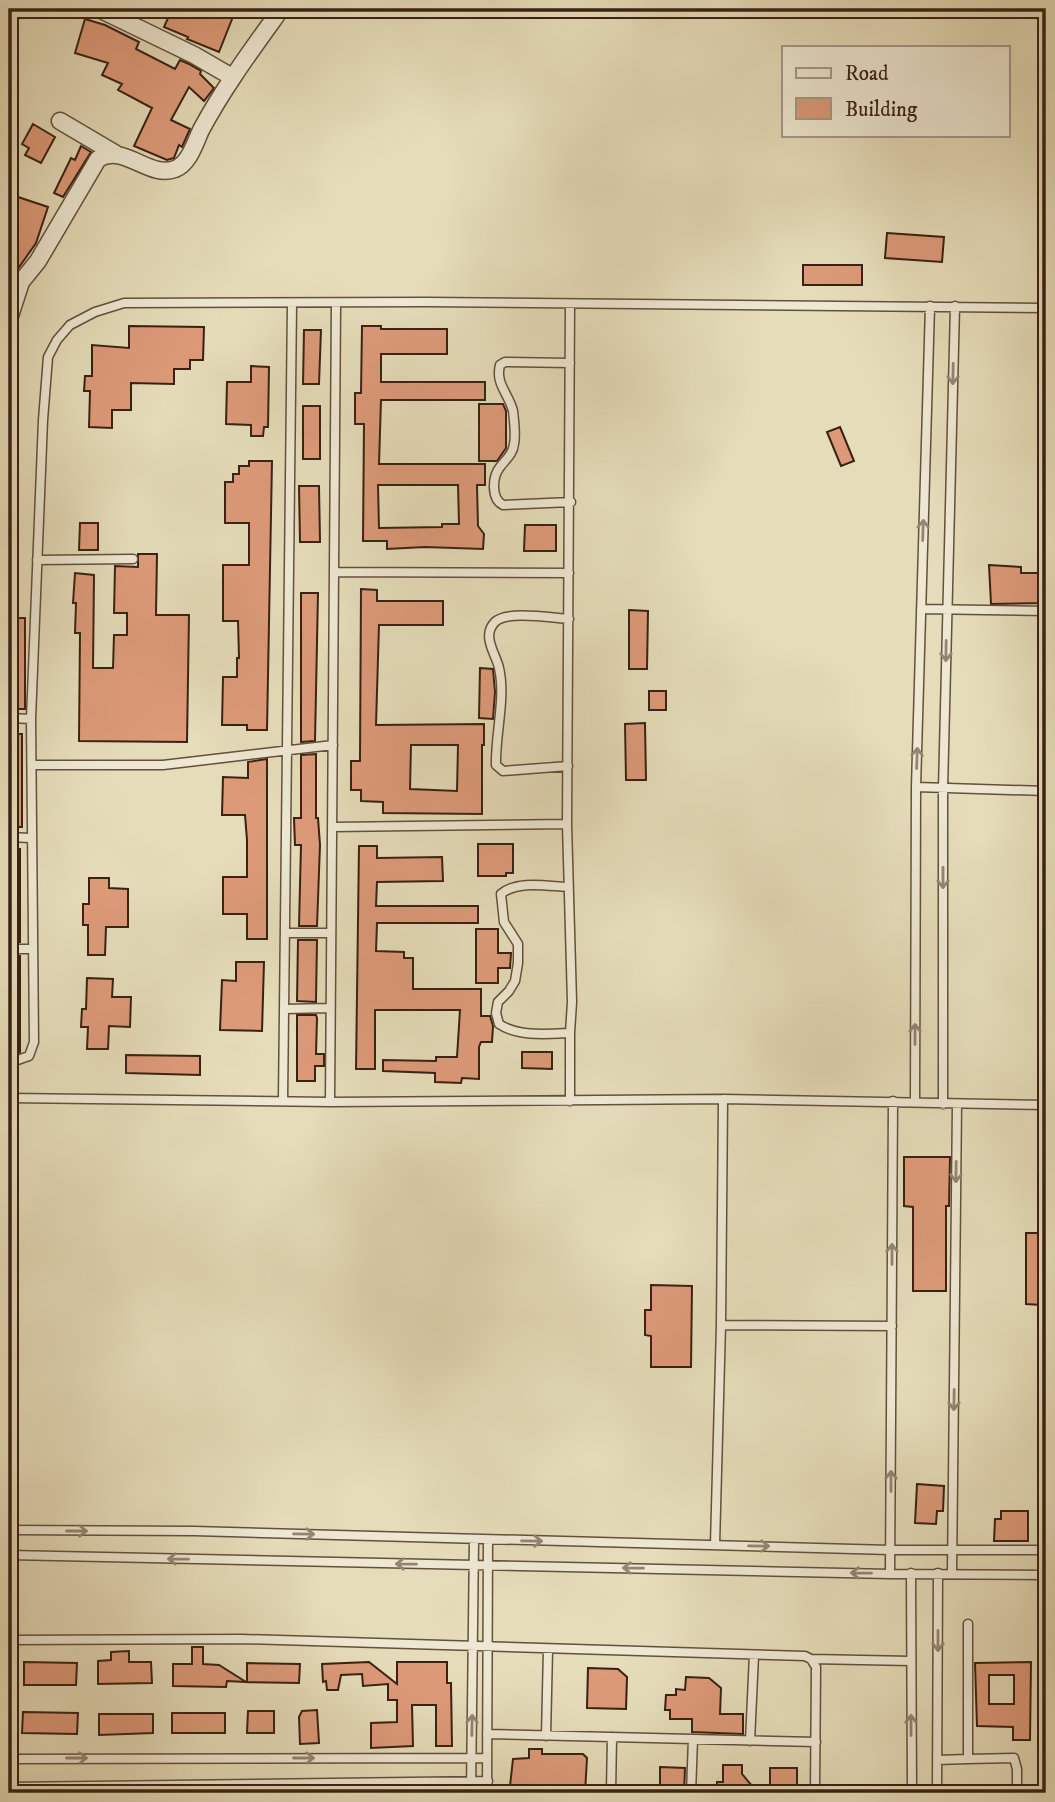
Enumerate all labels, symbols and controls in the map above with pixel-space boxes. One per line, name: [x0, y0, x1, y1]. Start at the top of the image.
legend: [782, 46, 1010, 136]
text: Road: [845, 61, 889, 87]
text: Building: [845, 97, 918, 123]
one-way arrow: [947, 363, 960, 386]
one-way arrow: [917, 519, 930, 542]
one-way arrow: [940, 639, 953, 662]
one-way arrow: [910, 746, 924, 769]
one-way arrow: [936, 867, 950, 890]
one-way arrow: [908, 1023, 922, 1046]
one-way arrow: [949, 1160, 963, 1183]
one-way arrow: [885, 1243, 899, 1266]
one-way arrow: [947, 1388, 960, 1411]
one-way arrow: [884, 1470, 898, 1493]
one-way arrow: [65, 1524, 88, 1538]
one-way arrow: [293, 1527, 316, 1541]
one-way arrow: [520, 1534, 543, 1547]
one-way arrow: [748, 1540, 771, 1553]
one-way arrow: [167, 1552, 190, 1566]
one-way arrow: [395, 1557, 418, 1570]
one-way arrow: [622, 1562, 645, 1575]
one-way arrow: [849, 1566, 872, 1580]
one-way arrow: [931, 1629, 944, 1652]
one-way arrow: [465, 1714, 479, 1737]
one-way arrow: [905, 1714, 918, 1737]
one-way arrow: [293, 1751, 316, 1765]
one-way arrow: [65, 1752, 88, 1765]

